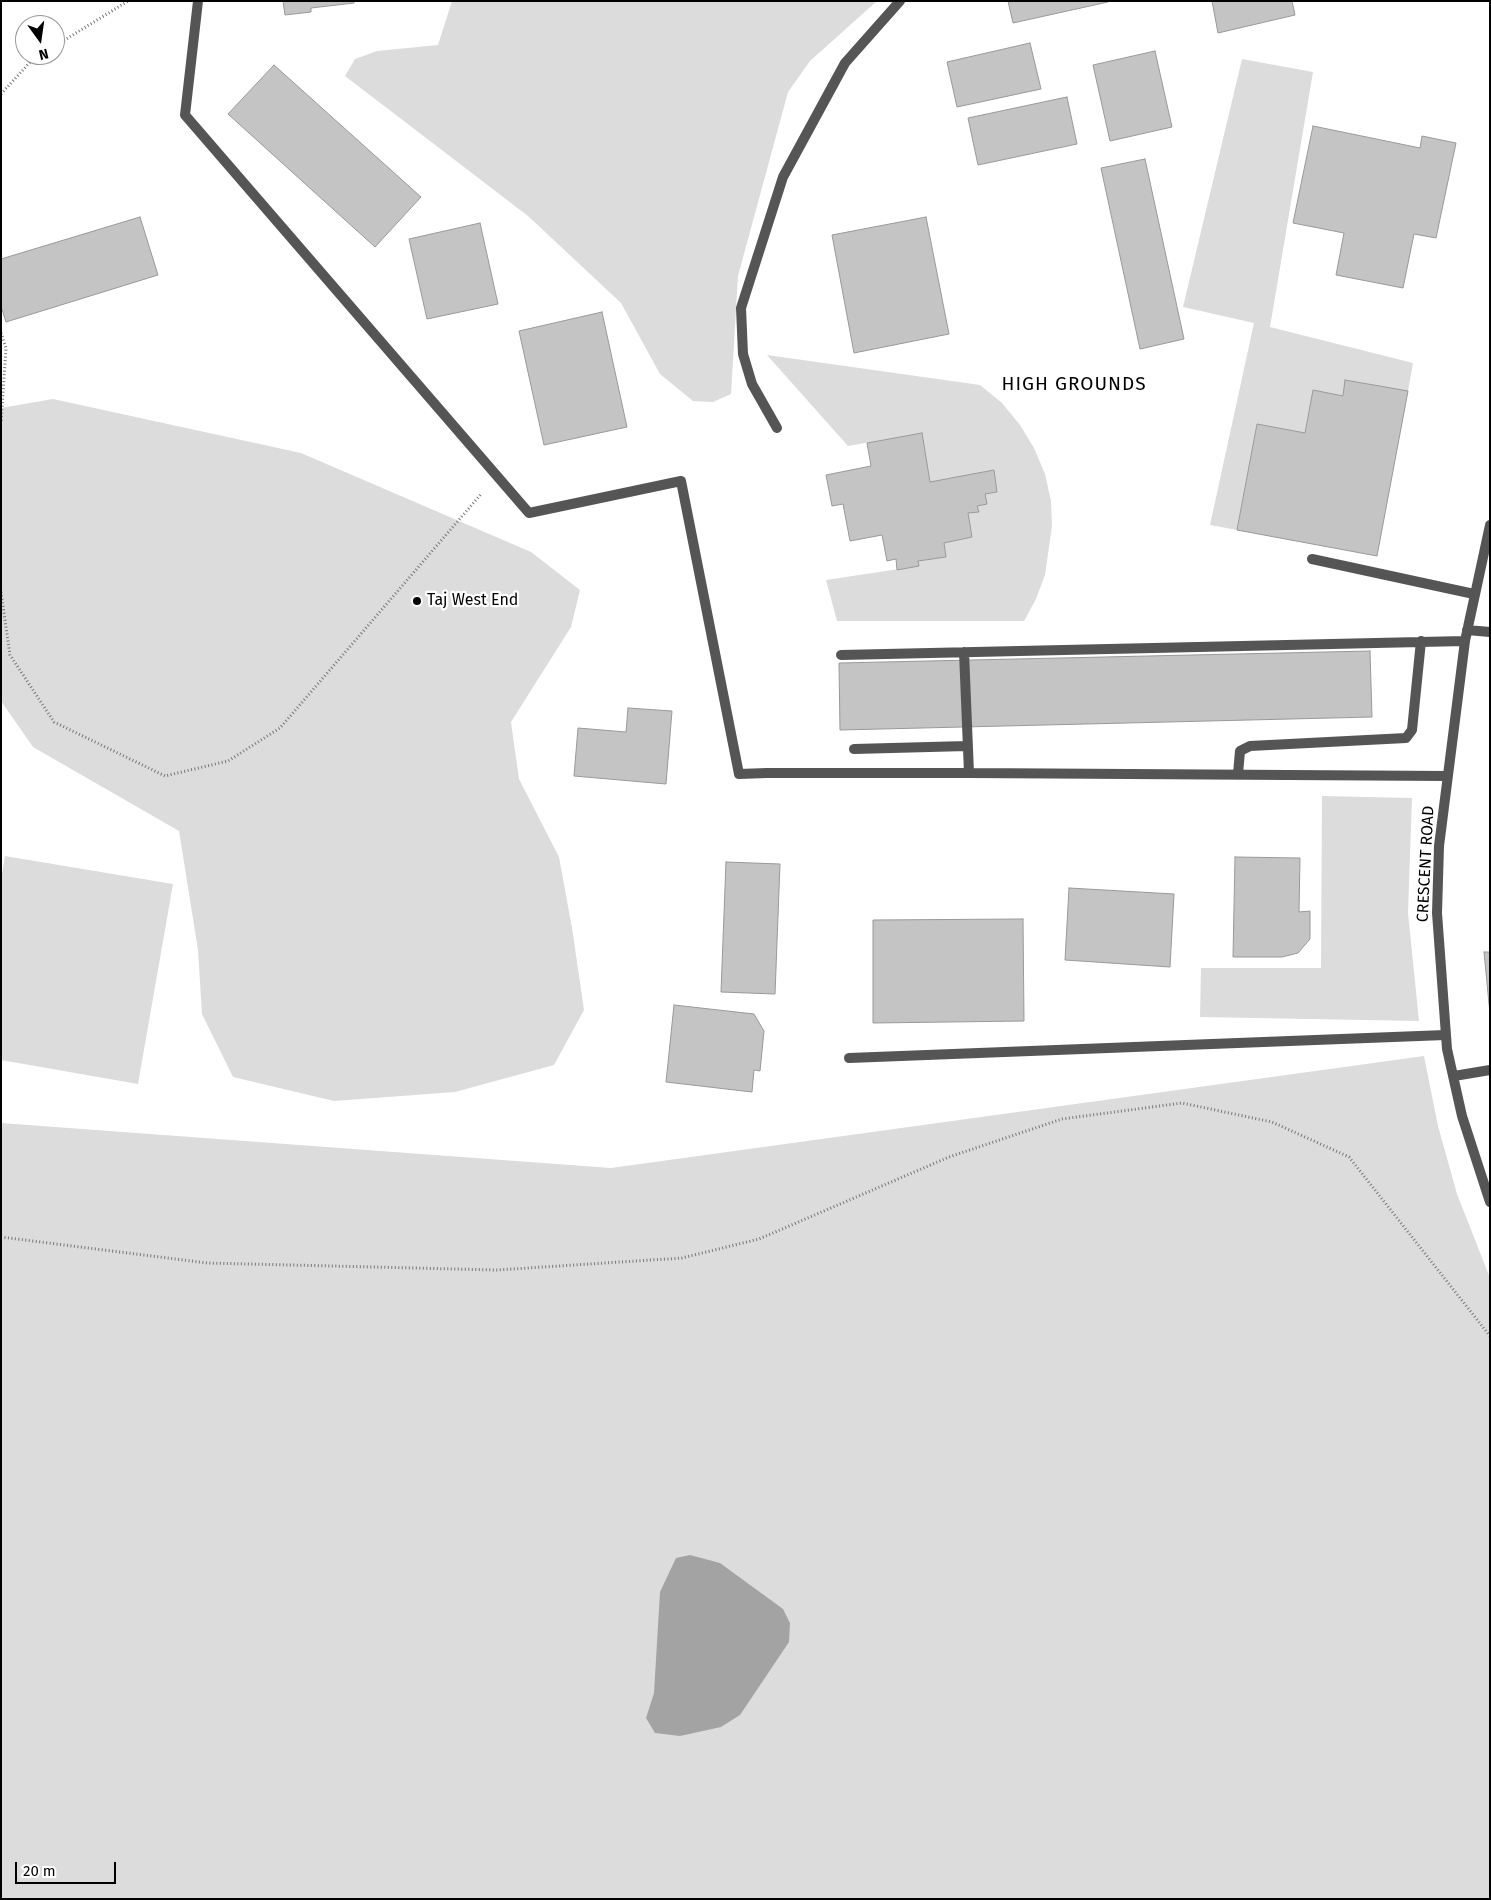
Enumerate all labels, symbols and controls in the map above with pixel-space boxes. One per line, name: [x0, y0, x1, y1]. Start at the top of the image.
north arrow: [15, 15, 65, 65]
text: N: [37, 45, 50, 63]
district label: HIGH GROUNDS: [1000, 374, 1148, 396]
place label: Taj West End: [427, 591, 518, 611]
marker: Taj West End: [411, 595, 423, 607]
street label: CRESCENT ROAD: [1413, 805, 1439, 923]
scale bar: [18, 1852, 119, 1884]
text: 20 m: [23, 1862, 56, 1880]

